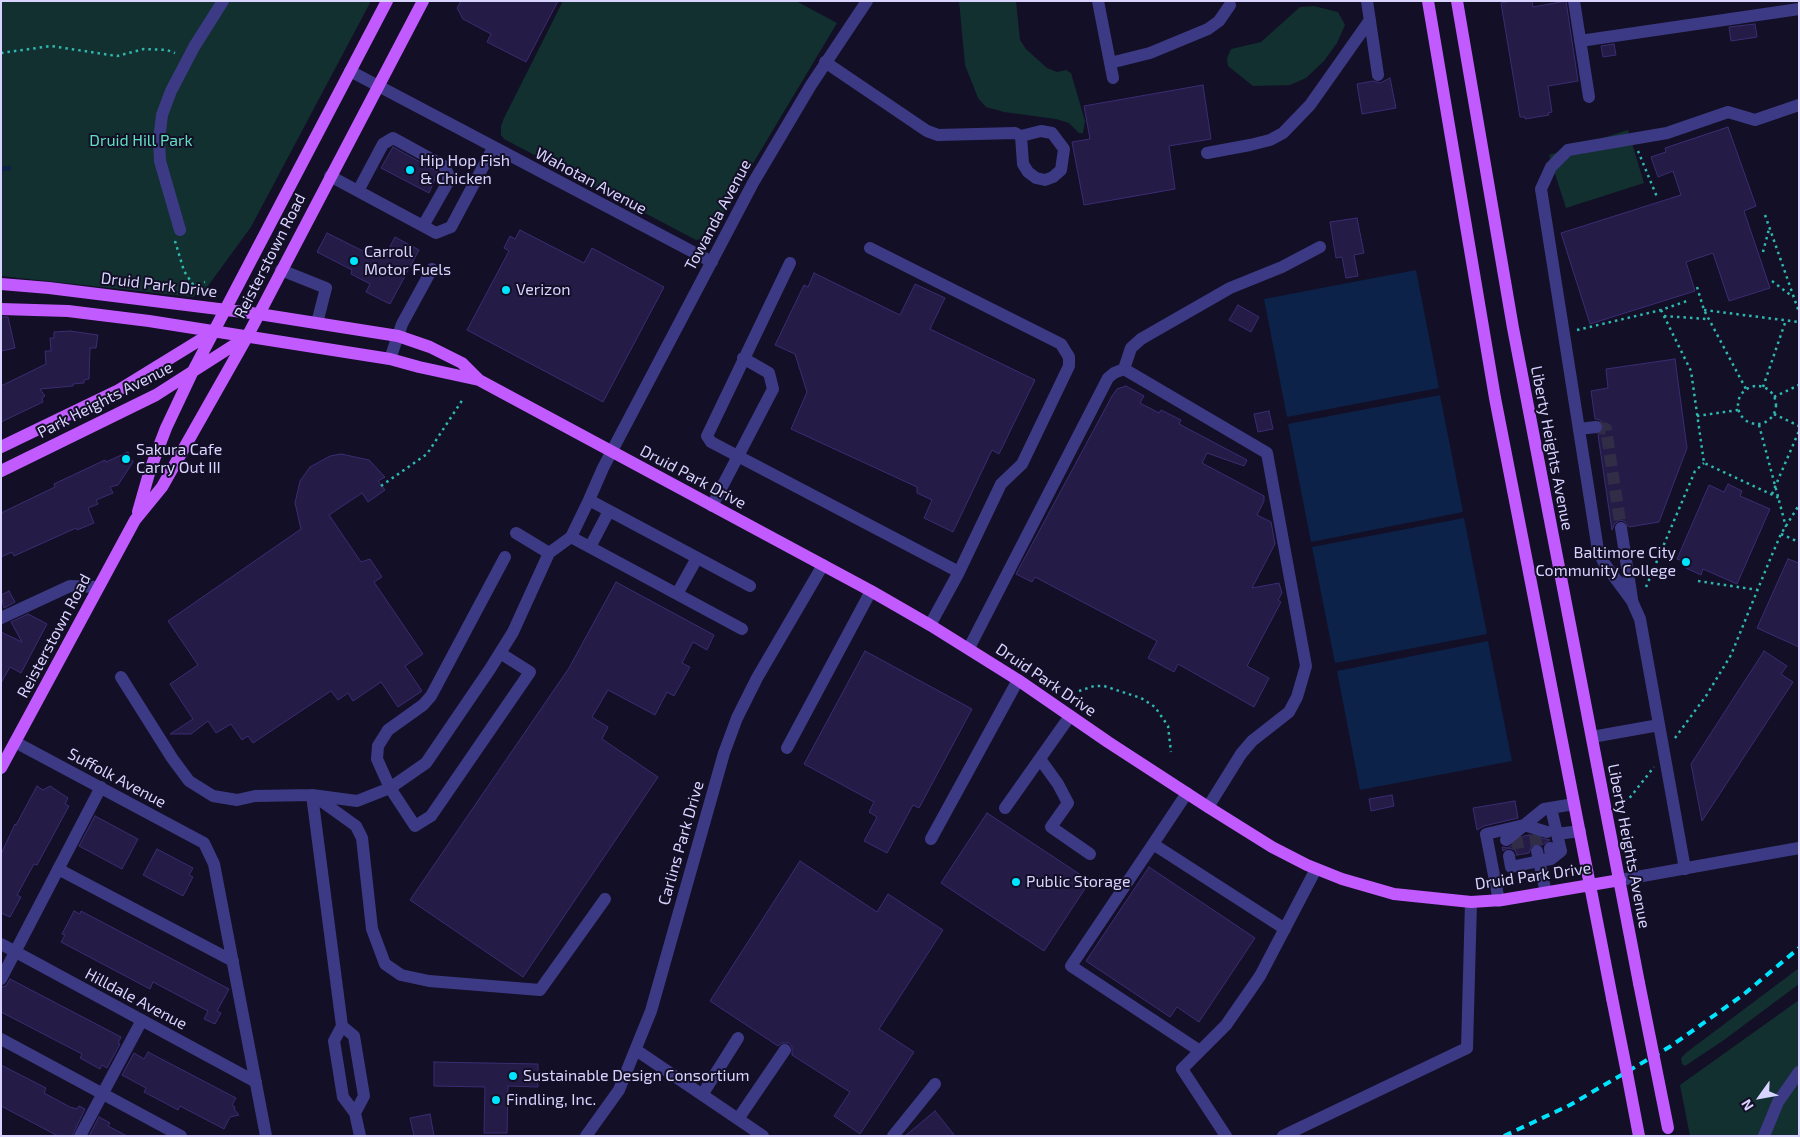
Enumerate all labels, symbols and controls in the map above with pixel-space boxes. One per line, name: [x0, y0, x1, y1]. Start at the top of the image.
park label: Druid Hill Park: [89, 131, 193, 151]
street label: Wahotan Avenue: [532, 144, 650, 218]
place label: Hip Hop Fish & Chicken: [420, 151, 510, 189]
street label: Towanda Avenue: [681, 156, 755, 274]
marker: Hip Hop Fish & Chicken: [404, 164, 416, 176]
street label: Reisterstown Road: [230, 190, 310, 322]
place label: Carroll Motor Fuels: [364, 242, 451, 280]
marker: Carroll Motor Fuels: [348, 255, 360, 267]
street label: Druid Park Drive: [100, 268, 218, 302]
place label: Verizon: [516, 280, 571, 300]
marker: Verizon: [500, 284, 512, 296]
street label: Park Heights Avenue: [34, 358, 176, 442]
street label: Liberty Heights Avenue: [1527, 364, 1577, 532]
place label: Sakura Cafe Carry Out III: [136, 440, 222, 478]
street label: Druid Park Drive: [637, 441, 749, 513]
marker: Sakura Cafe Carry Out III: [120, 453, 132, 465]
place label: Baltimore City Community College: [1535, 543, 1676, 581]
marker: Baltimore City Community College: [1680, 556, 1692, 568]
street label: Reisterstown Road: [13, 571, 95, 701]
street label: Druid Park Drive: [992, 639, 1100, 721]
street label: Suffolk Avenue: [65, 744, 169, 812]
street label: Liberty Heights Avenue: [1604, 762, 1654, 930]
street label: Carlins Park Drive: [654, 779, 708, 907]
street label: Druid Park Drive: [1474, 858, 1592, 894]
place label: Public Storage: [1026, 872, 1131, 892]
marker: Public Storage: [1010, 876, 1022, 888]
street label: Hilldale Avenue: [82, 964, 190, 1034]
place label: Sustainable Design Consortium: [523, 1066, 750, 1086]
marker: Sustainable Design Consortium: [507, 1070, 519, 1082]
north arrow: [1735, 1072, 1785, 1122]
place label: Findling, Inc.: [506, 1090, 596, 1110]
marker: Findling, Inc.: [490, 1094, 502, 1106]
text: N: [1737, 1096, 1757, 1114]

